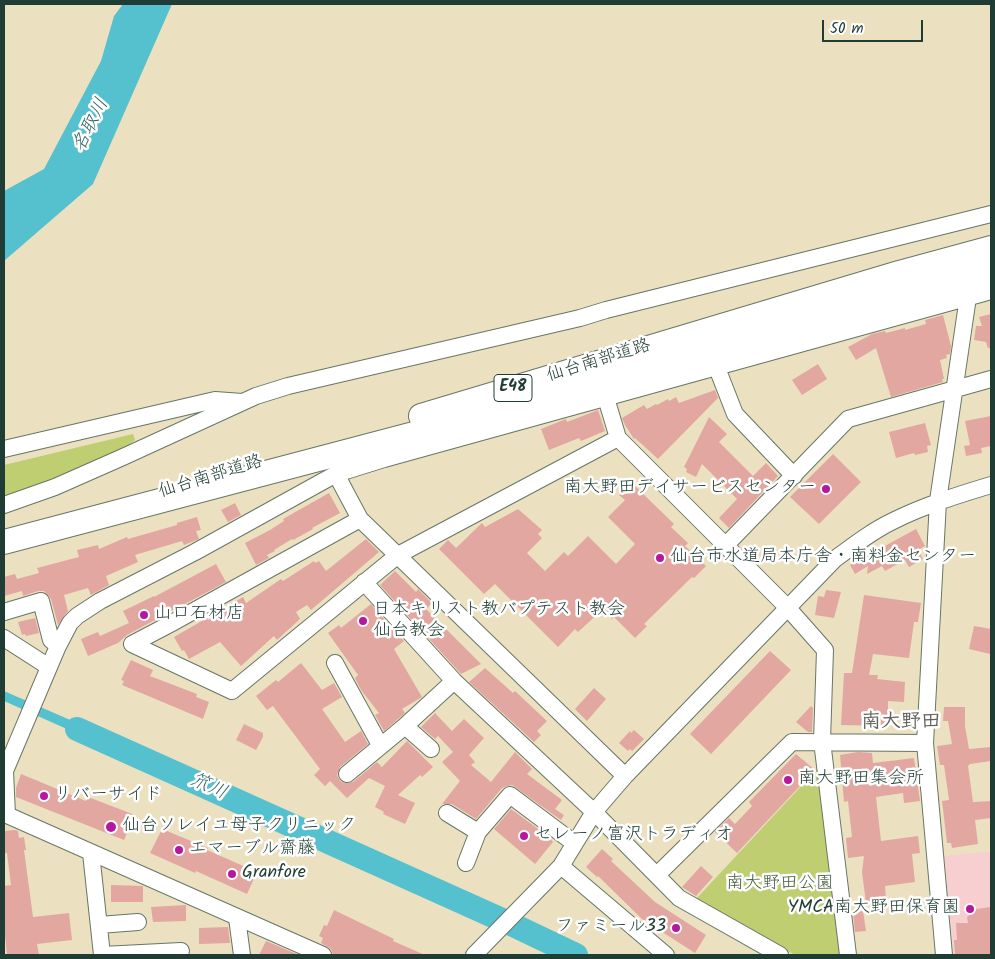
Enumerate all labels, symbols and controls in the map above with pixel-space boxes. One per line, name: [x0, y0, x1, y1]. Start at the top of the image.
scale bar: [825, 10, 926, 42]
text: 50 m: [830, 17, 864, 41]
water label: 名取川: [69, 95, 115, 157]
street label: 仙台南部道路: [544, 336, 654, 388]
road number: E48: [494, 374, 532, 402]
street label: 仙台南部道路: [156, 452, 266, 504]
place label: 南大野田デイサービスセンター: [564, 478, 816, 500]
marker: 南大野田デイサービスセンター: [820, 483, 832, 495]
place label: 仙台市水道局本庁舎・南料金センター: [670, 547, 976, 569]
marker: 仙台市水道局本庁舎・南料金センター: [654, 552, 666, 564]
place label: 日本キリスト教バプテスト教会 仙台教会: [373, 600, 625, 642]
place label: 山口石材店: [154, 604, 244, 626]
marker: 山口石材店: [138, 609, 150, 621]
marker: 日本キリスト教バプテスト教会 仙台教会: [357, 615, 369, 627]
district label: 南大野田: [861, 712, 941, 736]
place label: 南大野田集会所: [798, 769, 924, 791]
water label: 笊川: [186, 770, 230, 806]
marker: 南大野田集会所: [782, 774, 794, 786]
place label: リバーサイド: [54, 785, 162, 807]
marker: リバーサイド: [38, 790, 50, 802]
place label: 仙台ソレイユ母子クリニック: [122, 816, 356, 838]
marker: 仙台ソレイユ母子クリニック: [104, 820, 118, 834]
place label: セレーノ富沢トラディオ: [534, 825, 733, 847]
marker: セレーノ富沢トラディオ: [518, 830, 530, 842]
place label: エマーブル齋藤: [189, 839, 315, 861]
marker: エマーブル齋藤: [173, 844, 185, 856]
place label: Granfore: [242, 863, 306, 885]
marker: Granfore: [226, 868, 238, 880]
park label: 南大野田公園: [726, 874, 834, 896]
place label: YMCA南大野田保育園: [788, 898, 960, 920]
marker: YMCA南大野田保育園: [964, 903, 976, 915]
place label: ファミール33: [556, 917, 666, 939]
marker: ファミール33: [670, 922, 682, 934]

